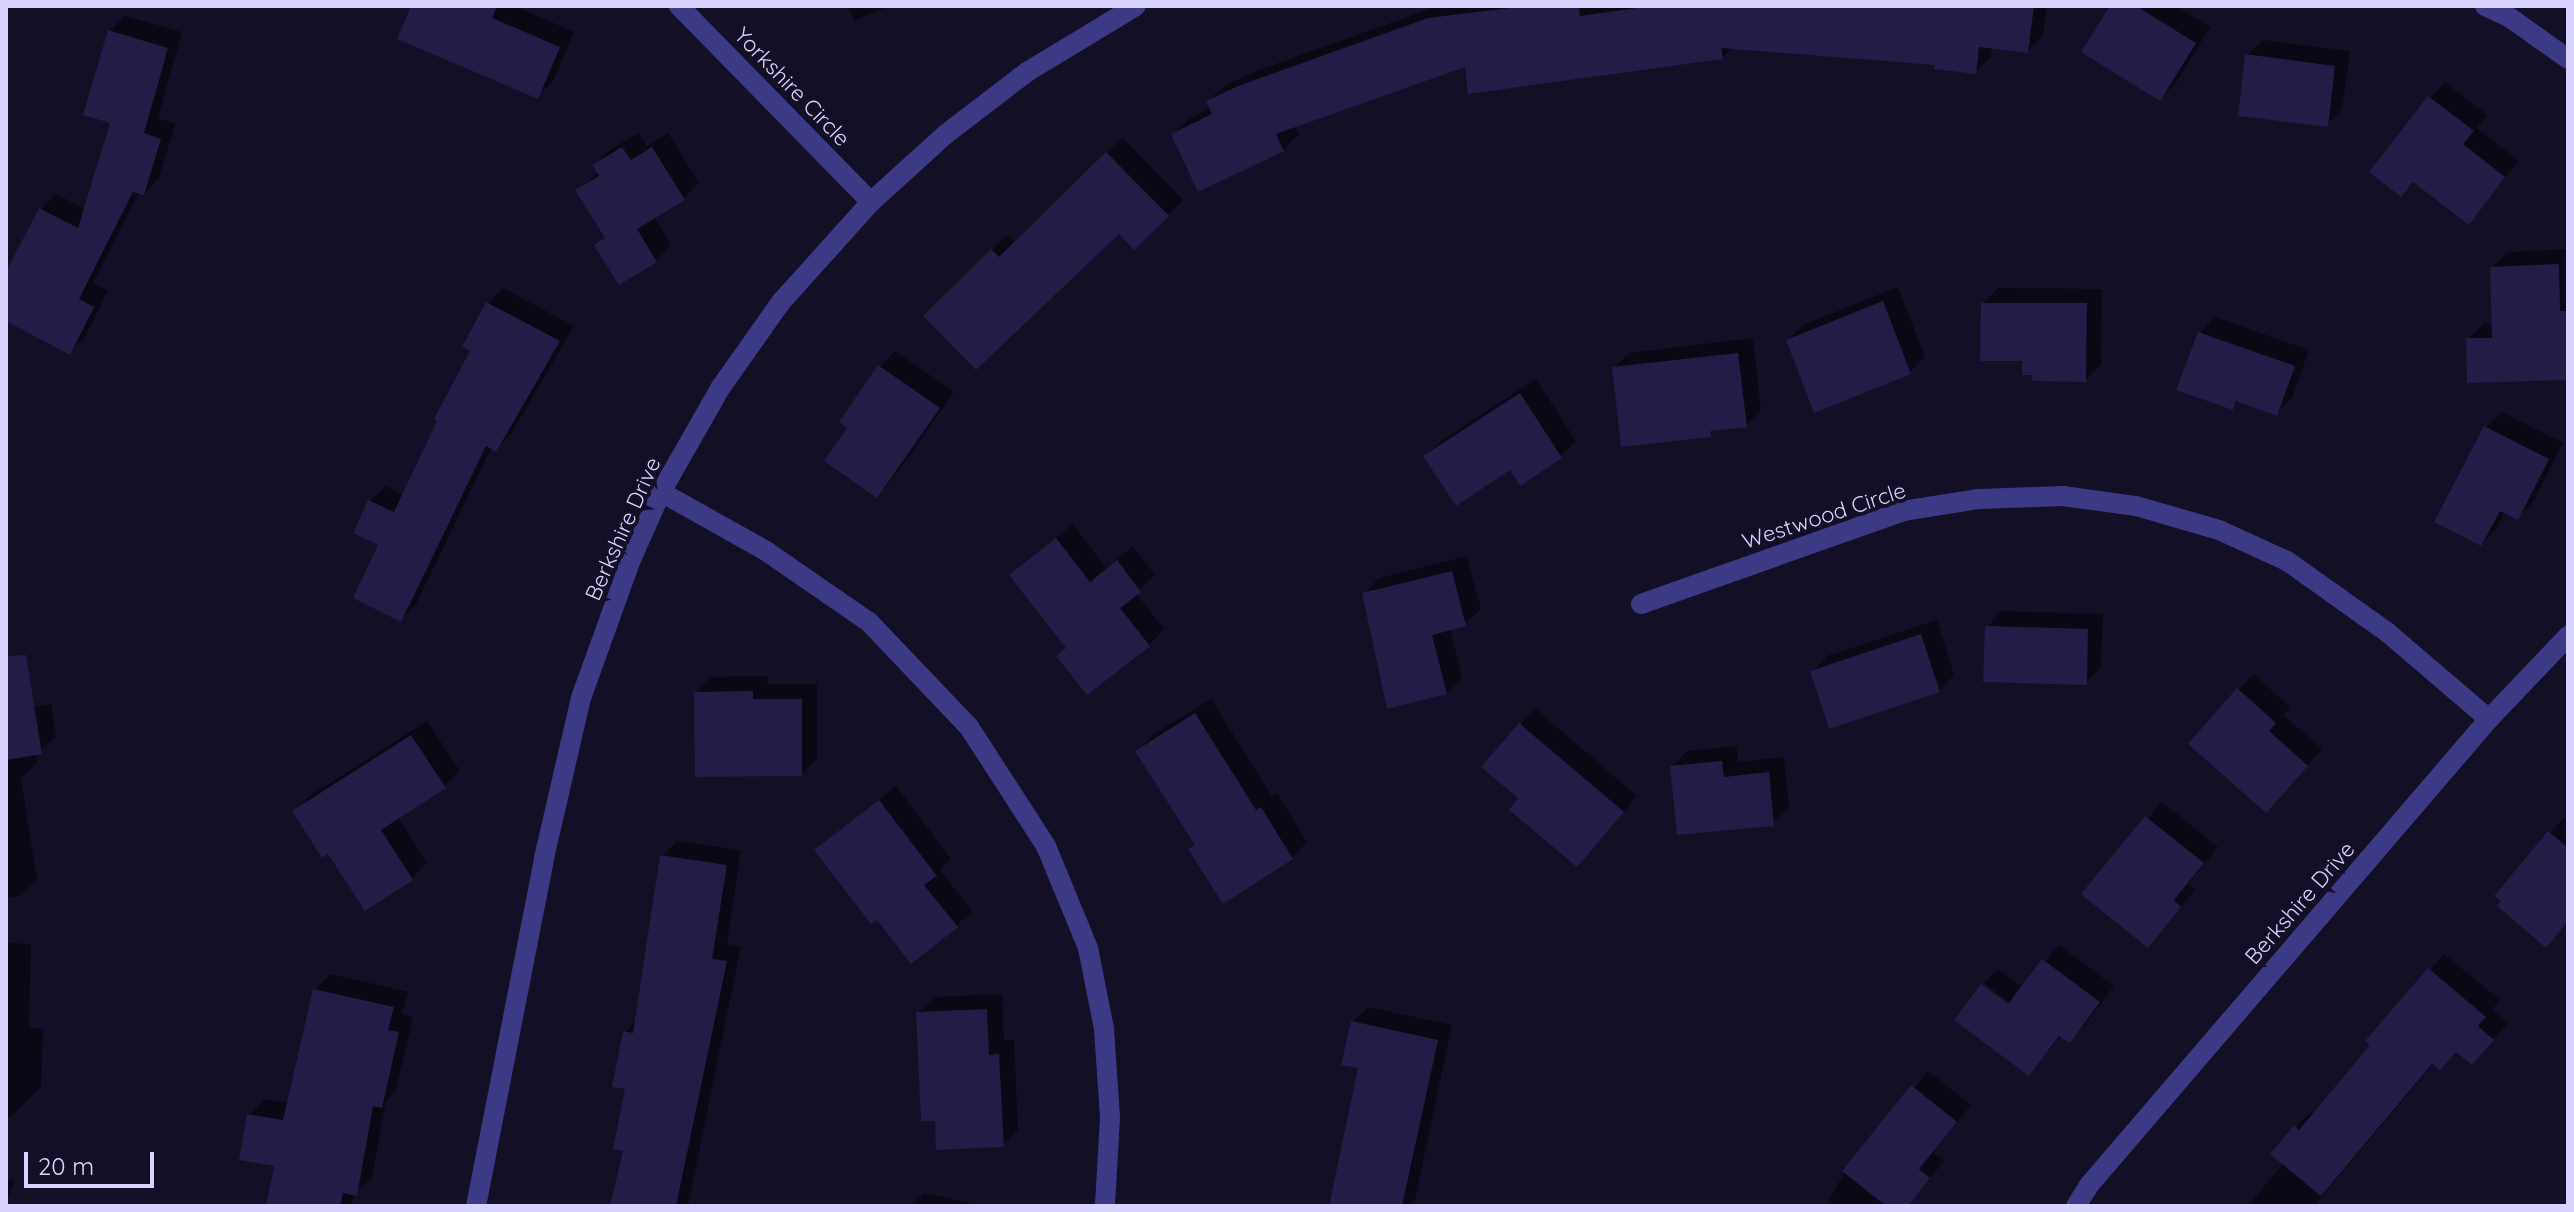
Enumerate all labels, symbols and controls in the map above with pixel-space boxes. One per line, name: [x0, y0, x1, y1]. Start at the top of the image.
street label: Yorkshire Circle: [729, 22, 855, 152]
street label: Berkshire Drive: [580, 453, 666, 605]
street label: Westwood Circle: [1739, 477, 1909, 555]
street label: Berkshire Drive: [2240, 836, 2360, 970]
scale bar: [28, 1136, 158, 1186]
text: 20 m: [38, 1151, 94, 1181]

